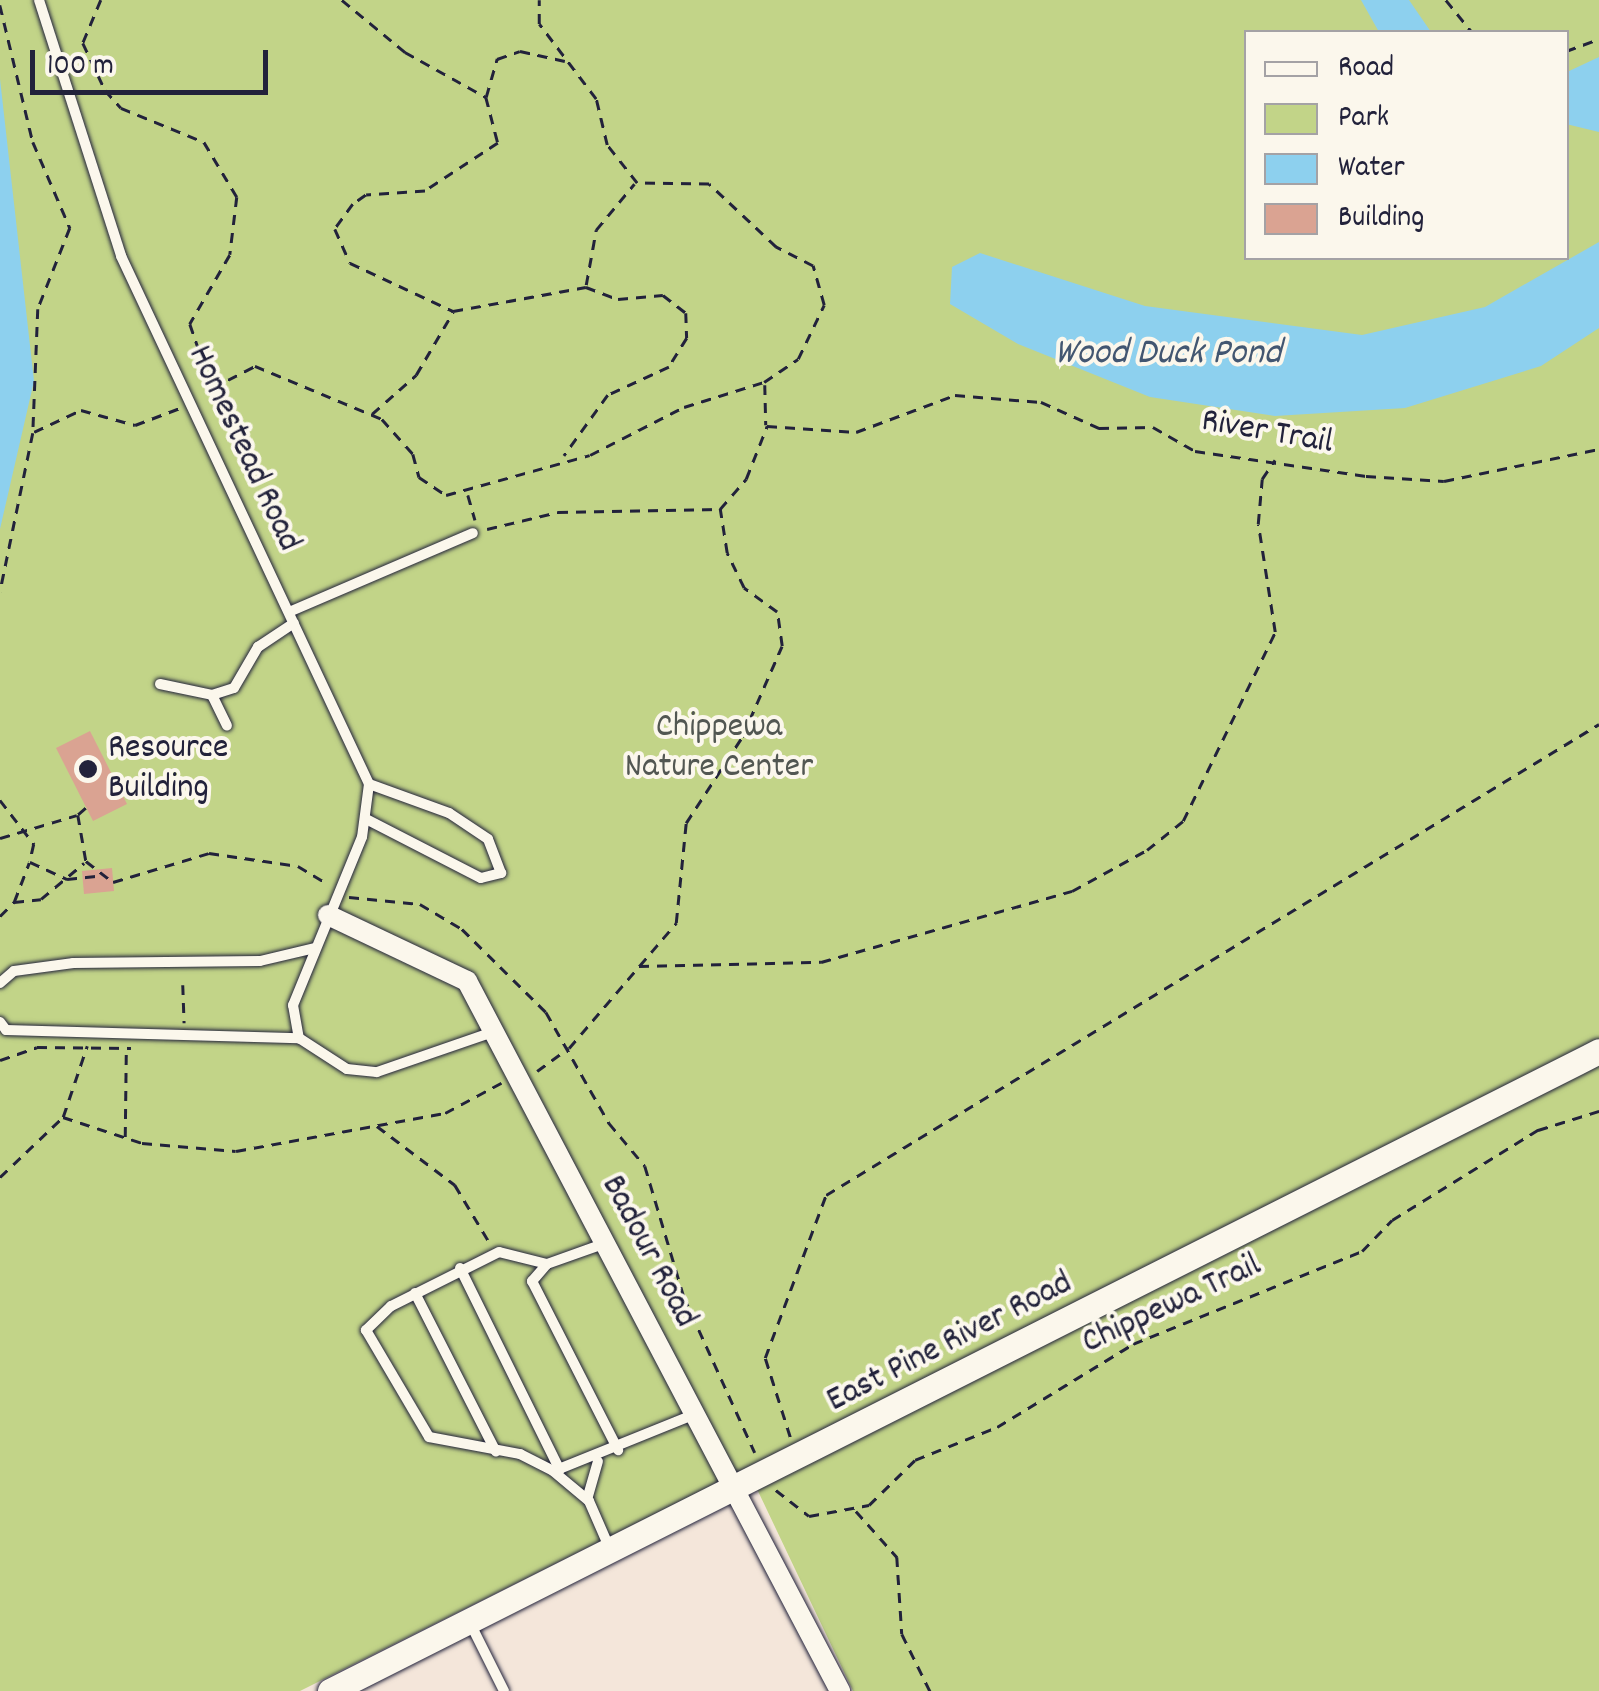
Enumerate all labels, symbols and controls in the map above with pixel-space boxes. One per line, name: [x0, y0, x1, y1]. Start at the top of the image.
scale bar: [35, 30, 272, 92]
legend: [1244, 30, 1569, 260]
text: 100 m: [47, 46, 114, 89]
text: Road: [1338, 48, 1394, 91]
text: Park: [1338, 98, 1389, 141]
text: Water: [1338, 148, 1405, 191]
text: Building: [1338, 198, 1424, 241]
water label: Wood Duck Pond: [1054, 332, 1282, 378]
street label: Homestead Road: [177, 339, 309, 559]
street label: River Trail: [1198, 401, 1336, 465]
park label: Chippewa Nature Center: [625, 707, 813, 789]
place label: Resource Building: [108, 728, 228, 810]
marker: Resource Building: [77, 758, 99, 780]
street label: Badour Road: [590, 1169, 706, 1335]
street label: Chippewa Trail: [1076, 1245, 1268, 1365]
street label: East Pine River Road: [820, 1263, 1080, 1423]

